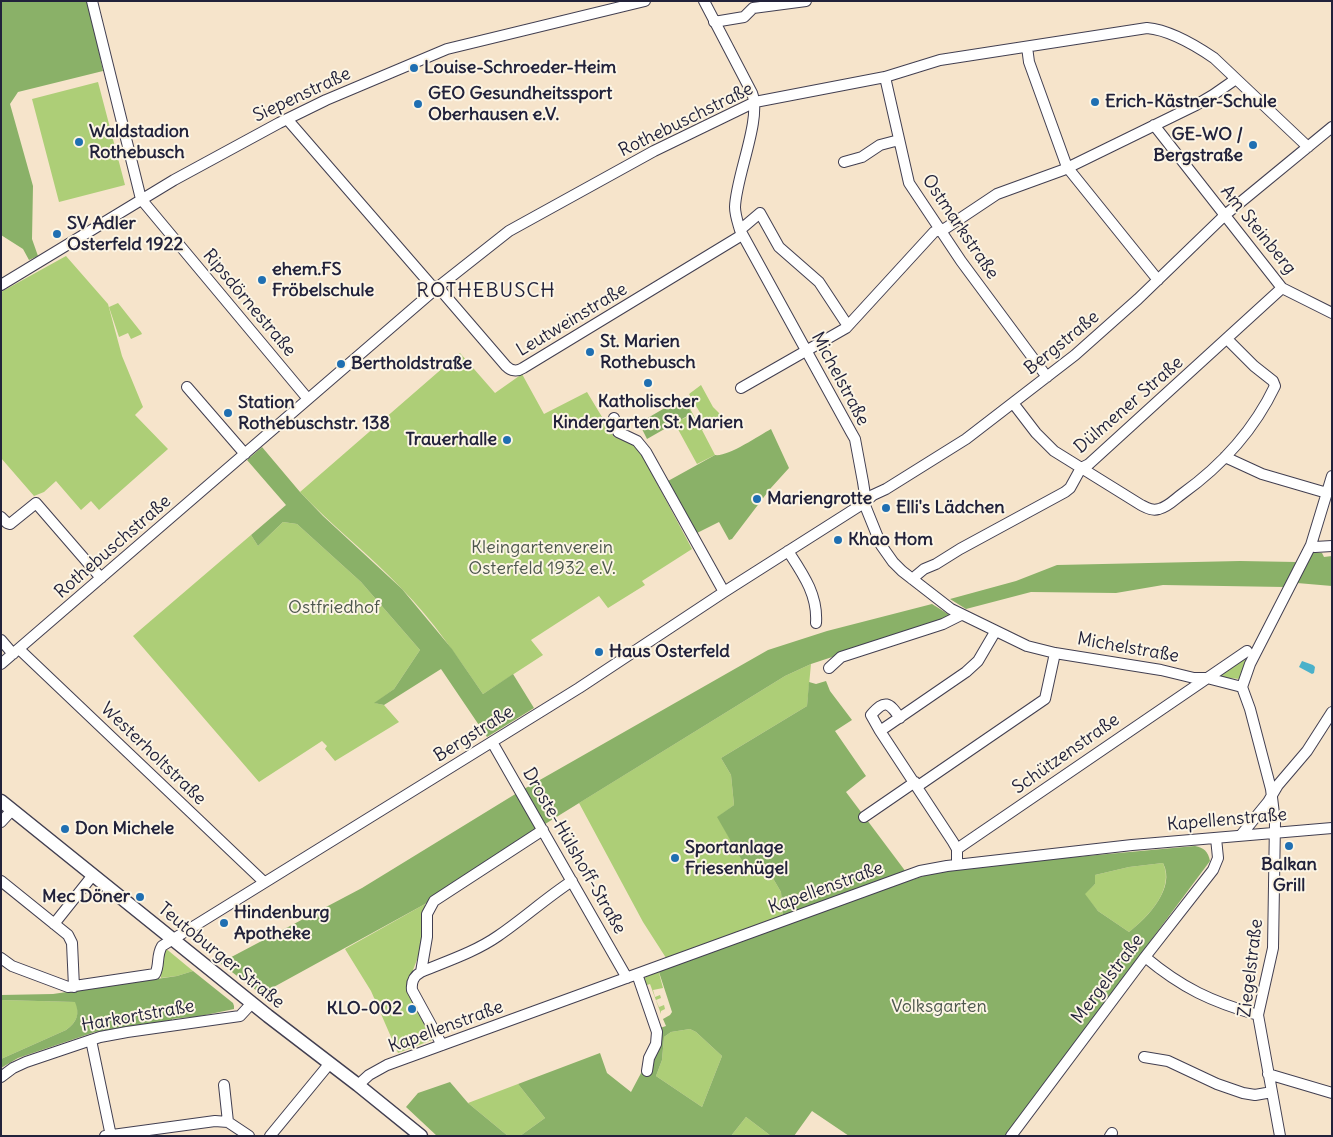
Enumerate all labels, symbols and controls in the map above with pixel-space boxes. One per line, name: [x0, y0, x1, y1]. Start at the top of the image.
place label: Louise-Schroeder-Heim: [424, 57, 616, 79]
marker: Louise-Schroeder-Heim: [408, 62, 420, 74]
street label: Siepenstraße: [250, 63, 354, 127]
street label: Rothebuschstraße: [615, 78, 757, 162]
place label: GEO Gesundheitssport Oberhausen e.V.: [428, 83, 612, 126]
place label: Erich-Kästner-Schule: [1105, 91, 1277, 113]
marker: Erich-Kästner-Schule: [1089, 96, 1101, 108]
marker: GEO Gesundheitssport Oberhausen e.V.: [412, 98, 424, 110]
place label: Waldstadion Rothebusch: [89, 121, 189, 163]
place label: GE-WO / Bergstraße: [1153, 124, 1243, 166]
marker: Waldstadion Rothebusch: [73, 136, 85, 148]
marker: GE-WO / Bergstraße: [1247, 139, 1259, 151]
street label: Ostmarkstraße: [917, 170, 1003, 284]
street label: Am Steinberg: [1216, 181, 1300, 279]
place label: SV Adler Osterfeld 1922: [67, 213, 183, 255]
marker: SV Adler Osterfeld 1922: [51, 228, 63, 240]
street label: Ripsdörnestraße: [198, 245, 300, 361]
place label: ehem.FS Fröbelschule: [272, 259, 374, 302]
marker: ehem.FS Fröbelschule: [256, 274, 268, 286]
district label: ROTHEBUSCH: [415, 279, 557, 303]
street label: Leutweinstraße: [513, 279, 631, 361]
street label: Bergstraße: [1020, 306, 1104, 380]
street label: Michelstraße: [806, 328, 874, 430]
place label: St. Marien Rothebusch: [600, 331, 696, 374]
marker: St. Marien Rothebusch: [584, 346, 596, 358]
street label: Dülmener Straße: [1070, 352, 1188, 458]
place label: Bertholdstraße: [351, 353, 472, 375]
marker: Bertholdstraße: [335, 358, 347, 370]
marker: Katholischer Kindergarten St. Marien: [642, 377, 654, 389]
place label: Katholischer Kindergarten St. Marien: [553, 391, 743, 434]
place label: Station Rothebuschstr. 138: [238, 392, 390, 434]
marker: Station Rothebuschstr. 138: [222, 407, 234, 419]
place label: Trauerhalle: [406, 429, 497, 451]
marker: Trauerhalle: [501, 434, 513, 446]
place label: Mariengrotte: [767, 488, 872, 510]
street label: Rothebuschstraße: [51, 491, 175, 603]
marker: Mariengrotte: [751, 493, 763, 505]
place label: Elli's Lädchen: [896, 497, 1005, 519]
marker: Elli's Lädchen: [880, 502, 892, 514]
place label: Khao Hom: [848, 529, 933, 551]
marker: Khao Hom: [832, 534, 844, 546]
park label: Kleingartenverein Osterfeld 1932 e.V.: [468, 537, 616, 580]
park label: Ostfriedhof: [288, 597, 380, 619]
street label: Michelstraße: [1075, 628, 1181, 668]
place label: Haus Osterfeld: [609, 641, 730, 663]
marker: Haus Osterfeld: [593, 646, 605, 658]
street label: Westerholtstraße: [96, 698, 210, 810]
street label: Bergstraße: [430, 701, 518, 767]
street label: Schützenstraße: [1008, 709, 1124, 799]
street label: Droste-Hülshoff-Straße: [517, 764, 631, 938]
street label: Kapellenstraße: [1166, 804, 1288, 836]
place label: Don Michele: [75, 818, 174, 840]
marker: Don Michele: [59, 823, 71, 835]
place label: Sportanlage Friesenhügel: [685, 837, 788, 880]
marker: Balkan Grill: [1283, 840, 1295, 852]
marker: Sportanlage Friesenhügel: [669, 852, 681, 864]
place label: Balkan Grill: [1261, 854, 1317, 896]
street label: Kapellenstraße: [766, 857, 886, 919]
place label: Mec Döner: [42, 886, 130, 908]
marker: Mec Döner: [134, 891, 146, 903]
street label: Teutoburger Straße: [154, 898, 288, 1014]
place label: Hindenburg Apotheke: [234, 902, 330, 944]
marker: Hindenburg Apotheke: [218, 917, 230, 929]
street label: Ziegelstraße: [1234, 918, 1268, 1018]
street label: Mergelstraße: [1067, 930, 1149, 1028]
street label: Harkortstraße: [80, 995, 196, 1037]
street label: Kapellenstraße: [386, 996, 506, 1058]
park label: Volksgarten: [891, 996, 987, 1018]
place label: KLO-002: [327, 998, 402, 1020]
marker: KLO-002: [406, 1003, 418, 1015]

